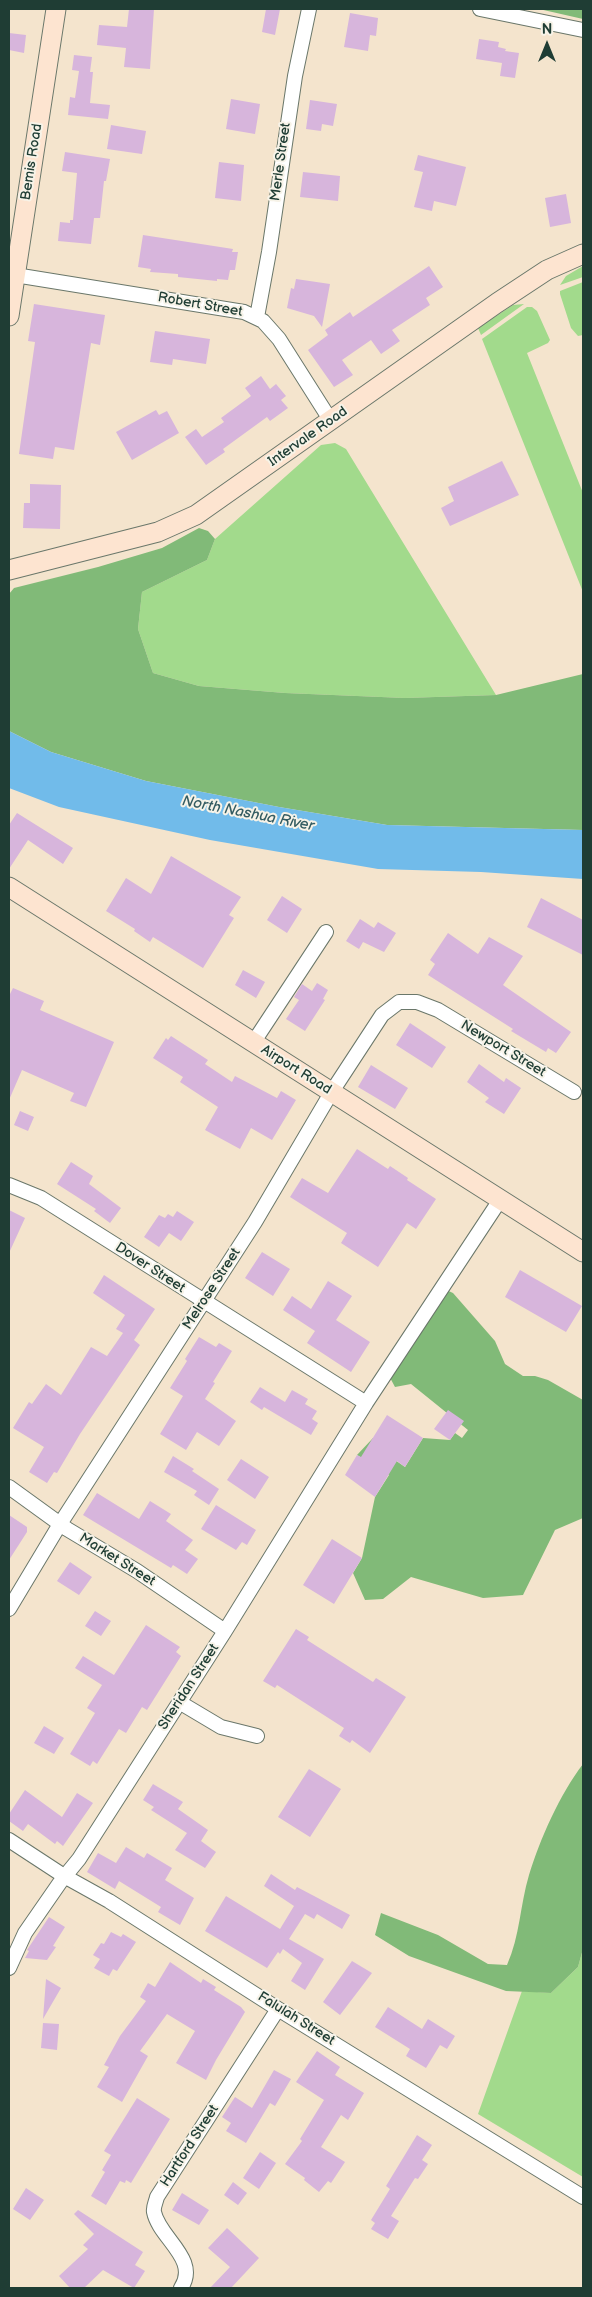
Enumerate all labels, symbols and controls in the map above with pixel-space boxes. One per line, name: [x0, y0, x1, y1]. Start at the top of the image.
north arrow: [522, 20, 572, 70]
text: N: [542, 21, 552, 38]
street label: Merle Street: [267, 122, 295, 202]
street label: Bemis Road: [18, 123, 46, 201]
street label: Robert Street: [156, 289, 244, 321]
street label: Intervale Road: [265, 403, 351, 471]
water label: North Nashua River: [181, 792, 315, 836]
street label: Newport Street: [458, 1017, 548, 1081]
street label: Airport Road: [258, 1042, 334, 1098]
street label: Dover Street: [112, 1239, 188, 1297]
street label: Melrose Street: [179, 1245, 245, 1333]
street label: Market Street: [76, 1530, 158, 1590]
street label: Sheridan Street: [155, 1641, 223, 1733]
street label: Falulah Street: [254, 1989, 338, 2049]
street label: Hartford Street: [157, 2102, 223, 2190]

